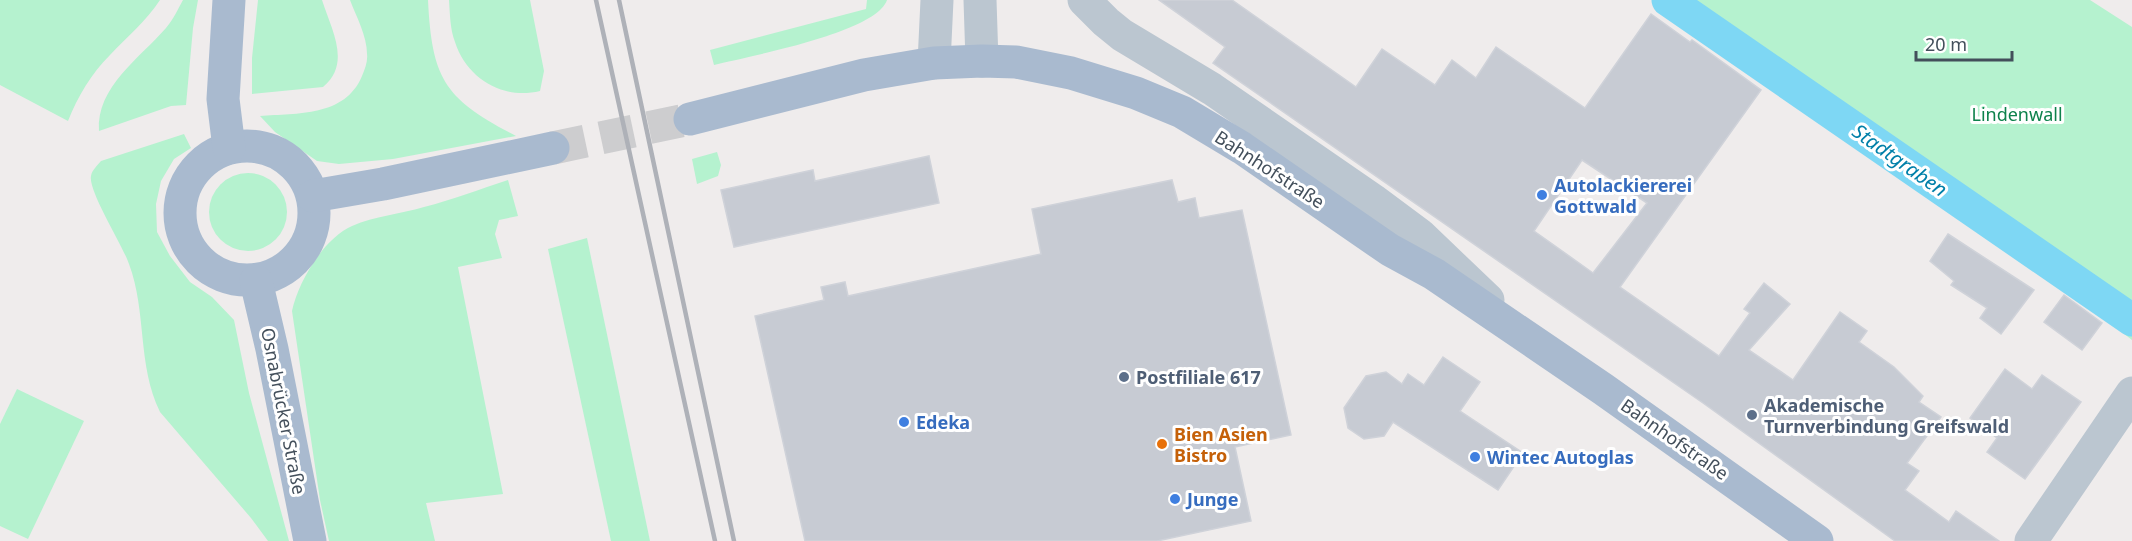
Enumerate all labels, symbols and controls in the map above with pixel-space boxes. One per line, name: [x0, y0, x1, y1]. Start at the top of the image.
scale bar: [1916, 24, 2012, 62]
text: 20 m: [1925, 32, 1967, 56]
park label: Lindenwall: [1971, 102, 2063, 126]
water label: Stadtgraben: [1847, 117, 1953, 203]
street label: Bahnhofstraße: [1211, 125, 1329, 213]
place label: Autolackiererei Gottwald: [1554, 173, 1692, 218]
marker: Autolackiererei Gottwald: [1535, 188, 1549, 202]
street label: Osnabrücker Straße: [256, 326, 312, 496]
place label: Postfiliale 617: [1136, 365, 1261, 389]
marker: Postfiliale 617: [1117, 370, 1131, 384]
street label: Bahnhofstraße: [1616, 393, 1734, 485]
place label: Akademische Turnverbindung Greifswald: [1764, 393, 2009, 438]
marker: Akademische Turnverbindung Greifswald: [1745, 408, 1759, 422]
place label: Edeka: [916, 410, 970, 434]
marker: Edeka: [897, 415, 911, 429]
place label: Bien Asien Bistro: [1174, 422, 1268, 467]
marker: Bien Asien Bistro: [1155, 437, 1169, 451]
place label: Wintec Autoglas: [1487, 445, 1634, 469]
marker: Wintec Autoglas: [1468, 450, 1482, 464]
place label: Junge: [1185, 487, 1238, 511]
marker: Junge: [1168, 492, 1182, 506]

